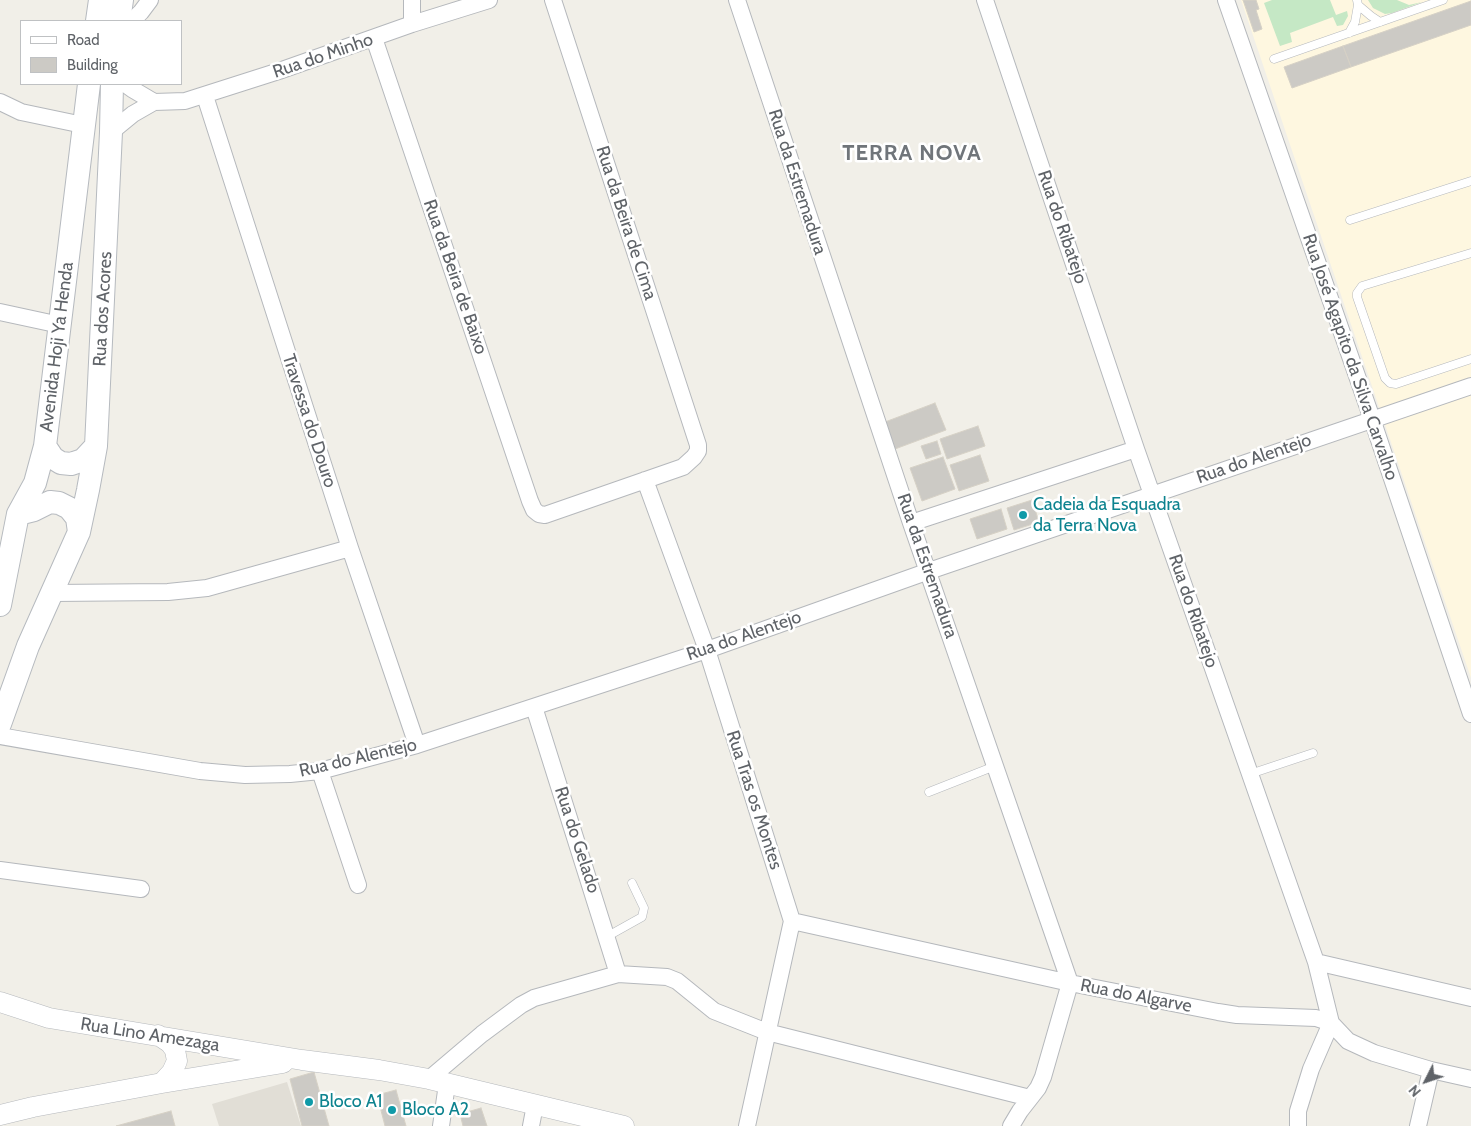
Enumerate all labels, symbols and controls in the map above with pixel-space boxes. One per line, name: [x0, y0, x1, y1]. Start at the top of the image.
legend: [20, 20, 182, 85]
street label: Rua do Minho: [270, 29, 376, 83]
text: Road: [67, 31, 100, 49]
text: Building: [67, 56, 118, 74]
street label: Rua da Estremadura: [763, 107, 831, 257]
district label: TERRA NOVA: [841, 141, 983, 167]
street label: Rua da Beira de Cima: [591, 143, 661, 303]
street label: Rua do Ribatejo: [1032, 167, 1092, 287]
street label: Rua da Beira de Baixo: [418, 197, 492, 357]
street label: Rua José Agapito da Silva Carvalho: [1298, 231, 1402, 483]
street label: Rua dos Acores: [89, 251, 117, 367]
street label: Avenida Hoji Ya Henda: [36, 261, 78, 433]
street label: Travessa do Douro: [277, 352, 341, 490]
street label: Rua do Alentejo: [1194, 429, 1314, 489]
street label: Rua da Estremadura: [892, 491, 962, 641]
place label: Cadeia da Esquadra da Terra Nova: [1033, 494, 1181, 536]
marker: Cadeia da Esquadra da Terra Nova: [1017, 509, 1029, 521]
street label: Rua do Ribatejo: [1163, 551, 1223, 671]
street label: Rua do Alentejo: [684, 606, 804, 666]
street label: Rua Tras os Montes: [721, 728, 787, 872]
street label: Rua do Alentejo: [297, 734, 419, 782]
street label: Rua do Gelado: [550, 784, 604, 896]
street label: Rua do Algarve: [1078, 975, 1194, 1017]
street label: Rua Lino Amezaga: [79, 1013, 221, 1057]
north arrow: [1401, 1056, 1451, 1106]
text: N: [1405, 1081, 1425, 1100]
place label: Bloco A1: [319, 1091, 382, 1113]
marker: Bloco A1: [303, 1096, 315, 1108]
place label: Bloco A2: [402, 1099, 469, 1121]
marker: Bloco A2: [386, 1104, 398, 1116]

